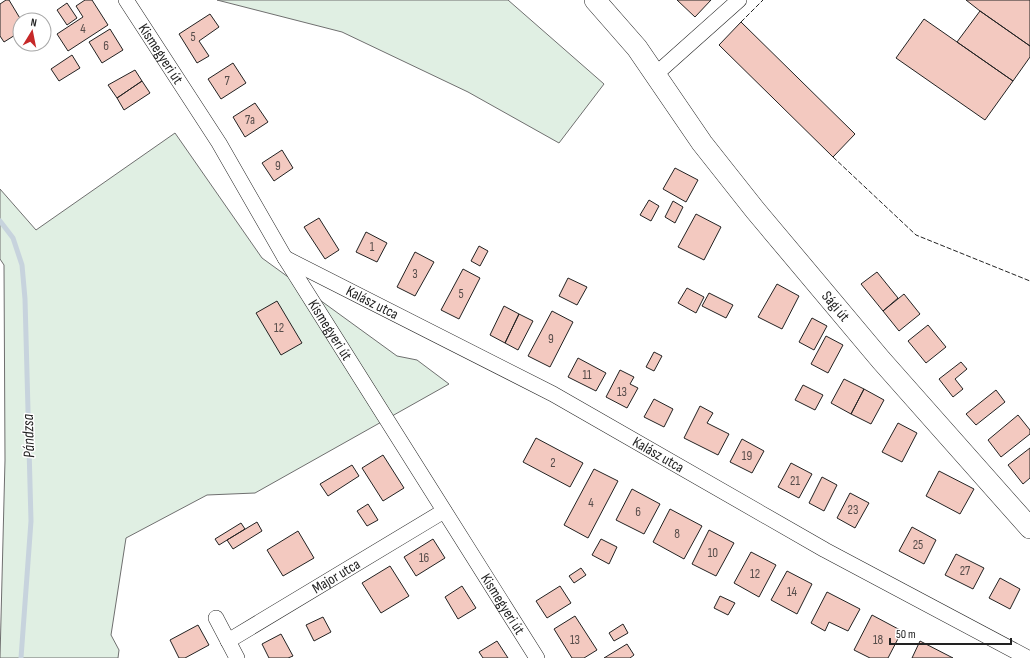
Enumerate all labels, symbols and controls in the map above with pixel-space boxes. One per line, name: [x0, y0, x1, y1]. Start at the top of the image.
north arrow: [12, 12, 52, 52]
text: N: [30, 16, 38, 30]
street label: Kismegyeri út: [134, 20, 188, 88]
house number: 4: [80, 21, 86, 37]
house number: 5: [190, 29, 196, 45]
house number: 6: [103, 38, 109, 54]
house number: 7: [224, 73, 230, 89]
house number: 7a: [245, 112, 255, 128]
house number: 9: [275, 158, 281, 174]
house number: 1: [370, 239, 375, 255]
house number: 3: [412, 266, 418, 282]
street label: Kalász utca: [343, 281, 402, 324]
house number: 5: [458, 286, 464, 302]
street label: Sági út: [818, 287, 854, 326]
street label: Kismegyeri út: [304, 296, 357, 364]
house number: 12: [274, 320, 284, 336]
house number: 9: [548, 331, 554, 347]
house number: 11: [582, 367, 592, 383]
house number: 13: [617, 384, 627, 400]
water label: Pándzsa: [19, 413, 39, 458]
street label: Kalász utca: [629, 432, 688, 477]
house number: 19: [742, 448, 752, 464]
house number: 2: [550, 455, 556, 471]
house number: 21: [790, 473, 800, 489]
house number: 4: [588, 495, 594, 511]
house number: 23: [848, 502, 858, 518]
house number: 6: [635, 504, 641, 520]
house number: 8: [674, 526, 680, 542]
house number: 25: [913, 537, 923, 553]
house number: 10: [708, 545, 718, 561]
house number: 16: [419, 550, 429, 566]
street label: Major utca: [308, 554, 364, 598]
house number: 27: [960, 563, 971, 579]
house number: 12: [750, 566, 760, 582]
street label: Kismegyeri út: [477, 570, 529, 638]
house number: 14: [787, 584, 798, 600]
scale bar: [890, 620, 1011, 646]
text: 50 m: [896, 627, 916, 642]
house number: 13: [570, 632, 580, 648]
house number: 18: [873, 632, 883, 648]

